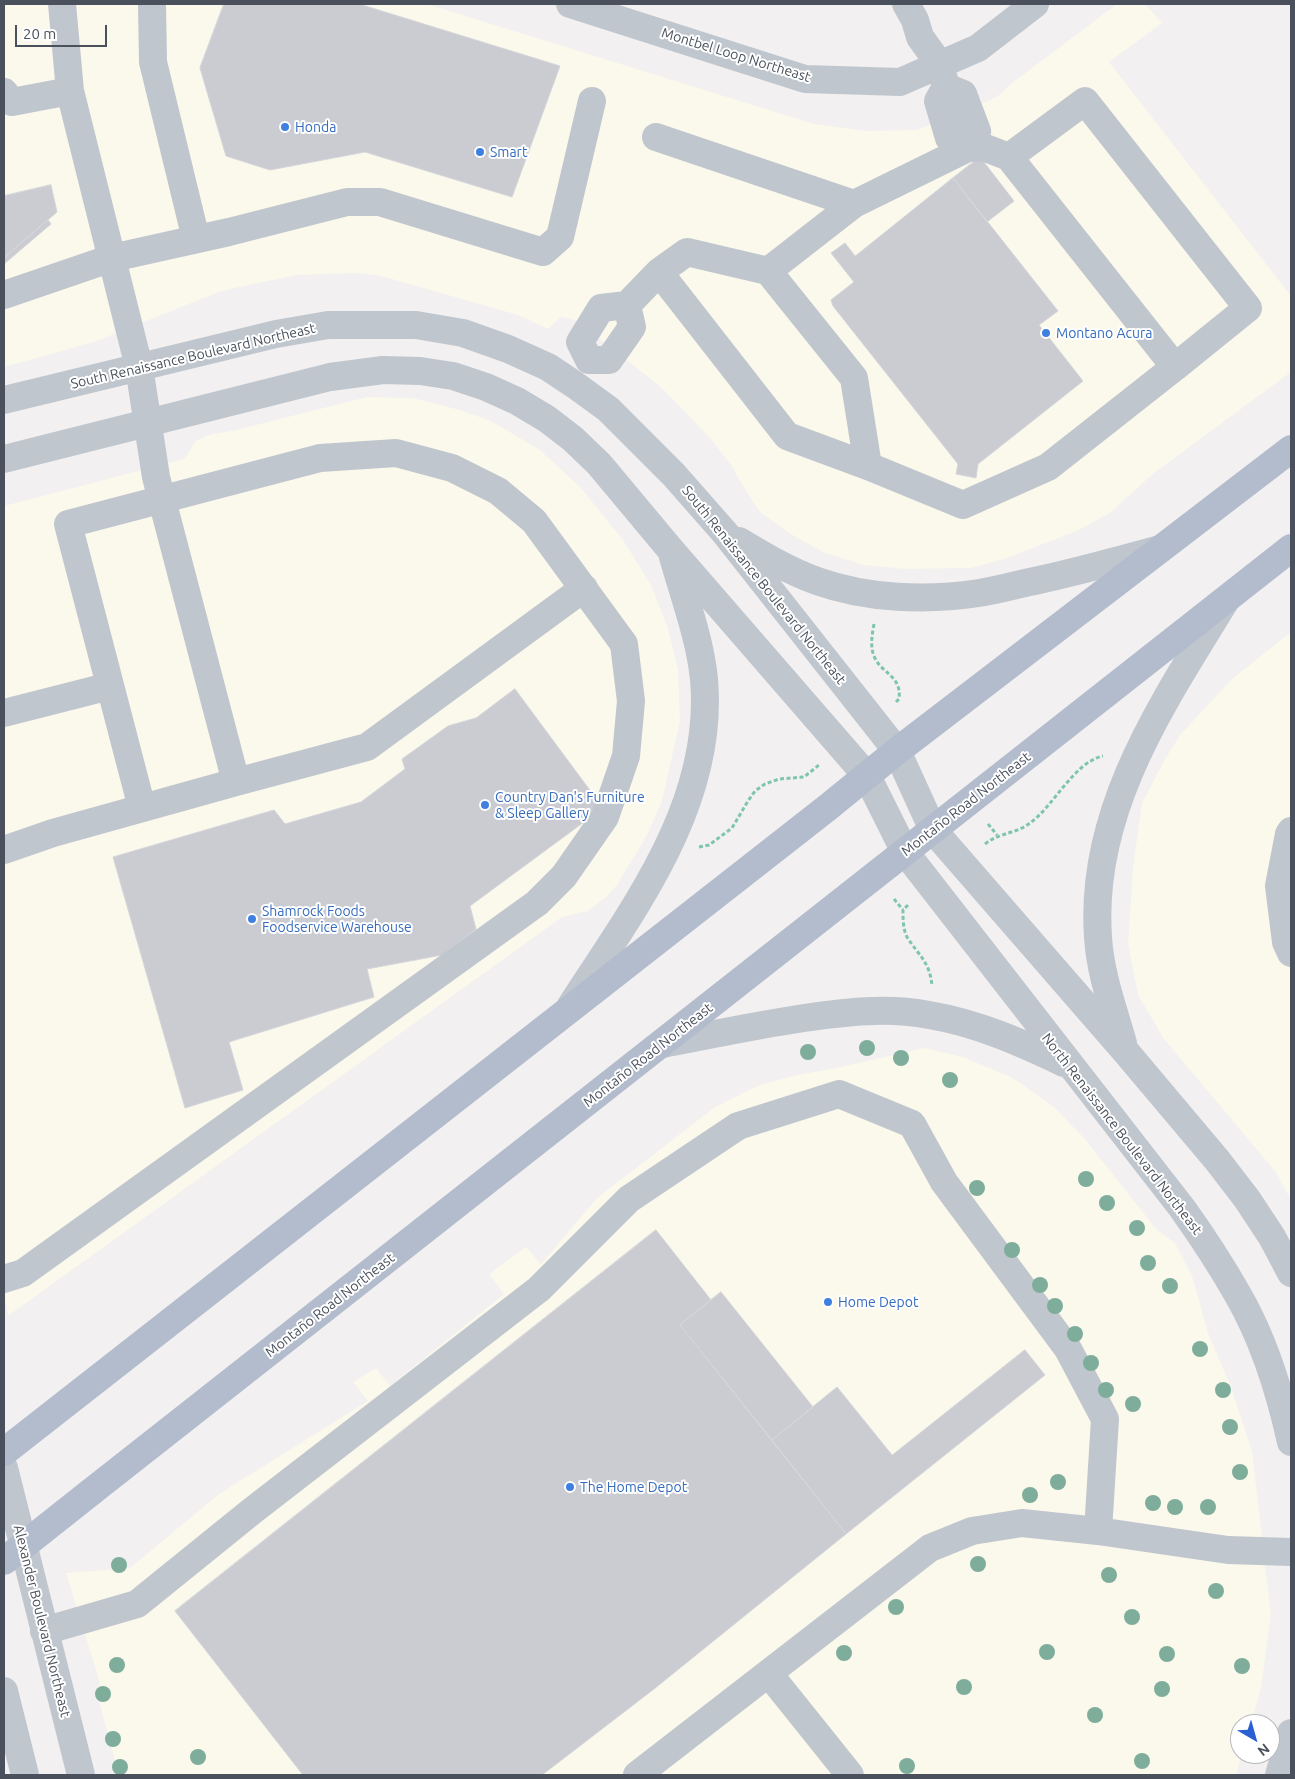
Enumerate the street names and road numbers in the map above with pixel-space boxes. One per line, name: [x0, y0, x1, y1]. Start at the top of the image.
street label: Montbel Loop Northeast: [659, 24, 813, 86]
street label: South Renaissance Boulevard Northeast: [69, 320, 317, 392]
street label: South Renaissance Boulevard Northeast: [679, 482, 849, 688]
street label: Montaño Road Northeast: [898, 748, 1034, 860]
street label: Montaño Road Northeast: [580, 999, 716, 1111]
street label: North Renaissance Boulevard Northeast: [1038, 1030, 1206, 1238]
street label: Montaño Road Northeast: [262, 1249, 398, 1361]
street label: Alexander Boulevard Northeast: [10, 1523, 74, 1719]

